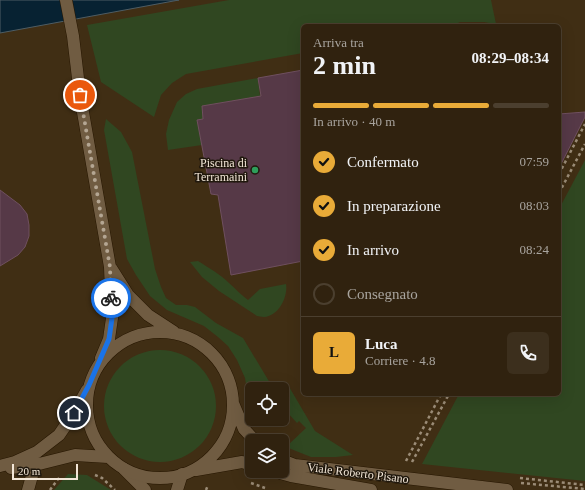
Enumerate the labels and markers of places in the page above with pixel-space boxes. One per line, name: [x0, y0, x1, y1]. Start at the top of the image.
pin: [63, 78, 97, 112]
place label: Piscina di Terramaini: [195, 156, 248, 184]
marker: Piscina di Terramaini: [250, 165, 260, 175]
pin: [57, 396, 91, 430]

